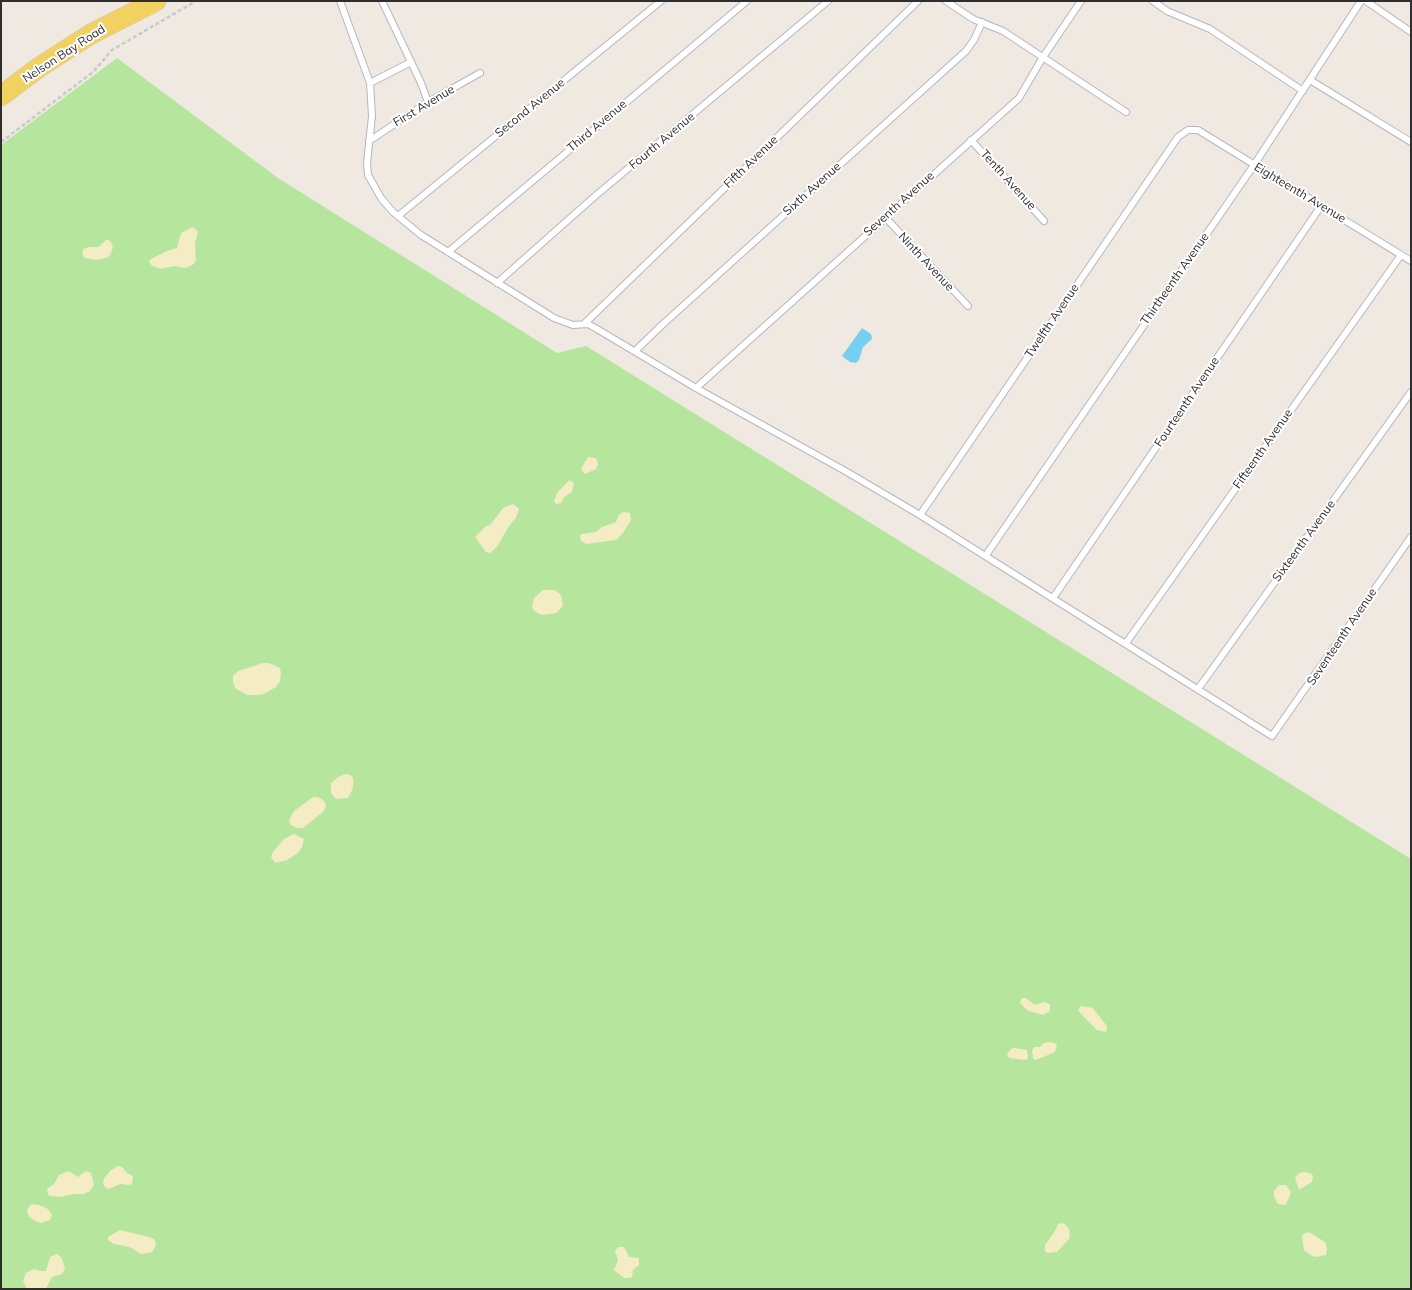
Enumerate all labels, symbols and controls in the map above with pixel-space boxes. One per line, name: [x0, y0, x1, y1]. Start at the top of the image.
street label: Nelson Bay Road: [20, 22, 108, 86]
street label: Second Avenue: [492, 75, 568, 141]
street label: First Avenue: [391, 82, 457, 130]
street label: Third Avenue: [564, 97, 630, 155]
street label: Fourth Avenue: [626, 109, 698, 173]
street label: Fifth Avenue: [721, 133, 781, 191]
street label: Tenth Avenue: [977, 147, 1039, 213]
street label: Sixth Avenue: [780, 159, 844, 219]
street label: Eighteenth Avenue: [1251, 160, 1349, 226]
street label: Seventh Avenue: [861, 169, 937, 239]
street label: Ninth Avenue: [895, 230, 957, 294]
street label: Thirtheenth Avenue: [1138, 230, 1212, 328]
street label: Twelfth Avenue: [1022, 281, 1082, 361]
street label: Fourteenth Avenue: [1152, 354, 1222, 450]
street label: Fifteenth Avenue: [1230, 406, 1296, 492]
street label: Sixteenth Avenue: [1270, 497, 1338, 585]
street label: Seventeenth Avenue: [1304, 586, 1380, 688]

